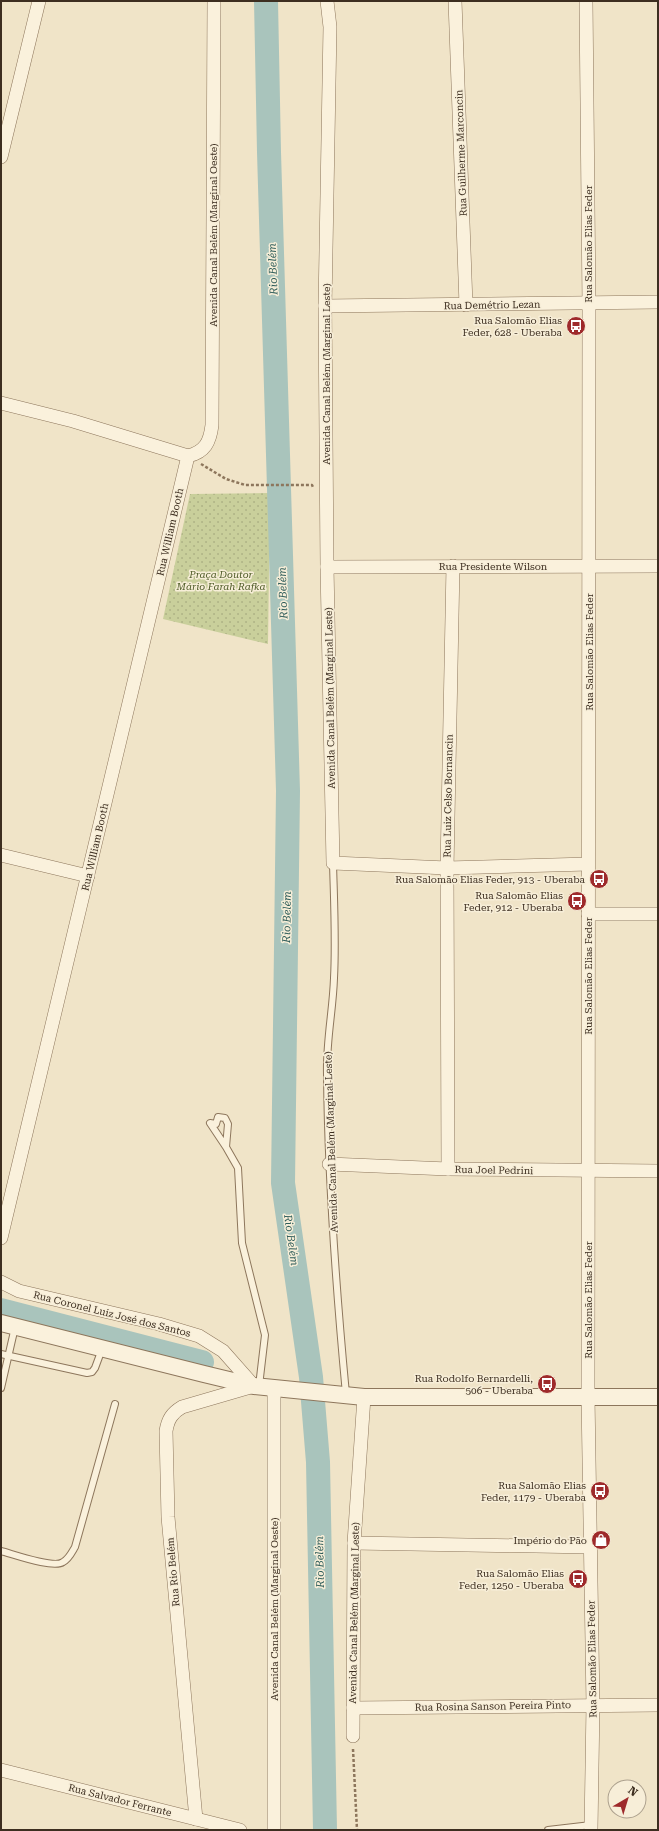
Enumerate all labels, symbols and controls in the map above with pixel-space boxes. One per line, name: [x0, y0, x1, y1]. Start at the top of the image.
street label: Rua Guilherme Marconcin: [453, 89, 469, 217]
street label: Avenida Canal Belém (Marginal Oeste): [208, 143, 219, 327]
street label: Rua Salomão Elias Feder: [583, 185, 594, 303]
water label: Rio Belém: [266, 243, 280, 296]
street label: Avenida Canal Belém (Marginal Leste): [321, 283, 332, 465]
street label: Rua Demétrio Lezan: [444, 299, 541, 311]
place label: Rua Salomão Elias Feder, 628 - Uberaba: [463, 315, 563, 338]
bus stop icon: Rua Salomão Elias Feder, 628 - Uberaba: [565, 315, 587, 337]
street label: Rua William Booth: [155, 486, 186, 577]
street label: Rua Presidente Wilson: [439, 561, 548, 572]
water label: Rio Belém: [276, 567, 290, 620]
park label: Praça Doutor Mário Farah Rafka: [176, 569, 265, 592]
street label: Rua Salomão Elias Feder: [584, 593, 595, 711]
street label: Avenida Canal Belém (Marginal Leste): [323, 607, 337, 789]
street label: Rua Luiz Celso Bornancin: [441, 734, 455, 858]
street label: Rua William Booth: [80, 801, 111, 892]
bus stop icon: Rua Salomão Elias Feder, 913 - Uberaba: [588, 868, 610, 890]
place label: Rua Salomão Elias Feder, 913 - Uberaba: [395, 874, 586, 885]
place label: Rua Salomão Elias Feder, 912 - Uberaba: [464, 890, 564, 913]
bus stop icon: Rua Salomão Elias Feder, 912 - Uberaba: [566, 890, 588, 912]
water label: Rio Belém: [280, 891, 294, 944]
street label: Rua Salomão Elias Feder: [583, 917, 594, 1035]
street label: Avenida Canal Belém (Marginal Leste): [322, 1051, 340, 1233]
street label: Rua Joel Pedrini: [455, 1164, 533, 1176]
water label: Rio Belém: [281, 1213, 301, 1267]
street label: Rua Salomão Elias Feder: [583, 1241, 594, 1359]
street label: Rua Coronel Luiz José dos Santos: [32, 1289, 192, 1339]
place label: Rua Rodolfo Bernardelli, 506 - Uberaba: [415, 1373, 534, 1396]
bus stop icon: Rua Rodolfo Bernardelli, 506 - Uberaba: [536, 1373, 558, 1395]
place label: Rua Salomão Elias Feder, 1179 - Uberaba: [481, 1480, 587, 1503]
bus stop icon: Rua Salomão Elias Feder, 1179 - Uberaba: [589, 1480, 611, 1502]
street label: Avenida Canal Belém (Marginal Oeste): [269, 1517, 280, 1701]
street label: Avenida Canal Belém (Marginal Leste): [347, 1522, 361, 1704]
shop icon: Império do Pão: [590, 1529, 612, 1551]
place label: Império do Pão: [513, 1535, 587, 1546]
water label: Rio Belém: [313, 1536, 327, 1589]
street label: Rua Rio Belém: [164, 1537, 182, 1607]
place label: Rua Salomão Elias Feder, 1250 - Uberaba: [459, 1568, 565, 1591]
bus stop icon: Rua Salomão Elias Feder, 1250 - Uberaba: [567, 1568, 589, 1590]
street label: Rua Salomão Elias Feder: [585, 1600, 599, 1718]
street label: Rua Rosina Sanson Pereira Pinto: [415, 1699, 571, 1713]
north arrow: [607, 1779, 647, 1819]
street label: Rua Salvador Ferrante: [67, 1782, 173, 1818]
text: N: [626, 1784, 641, 1800]

